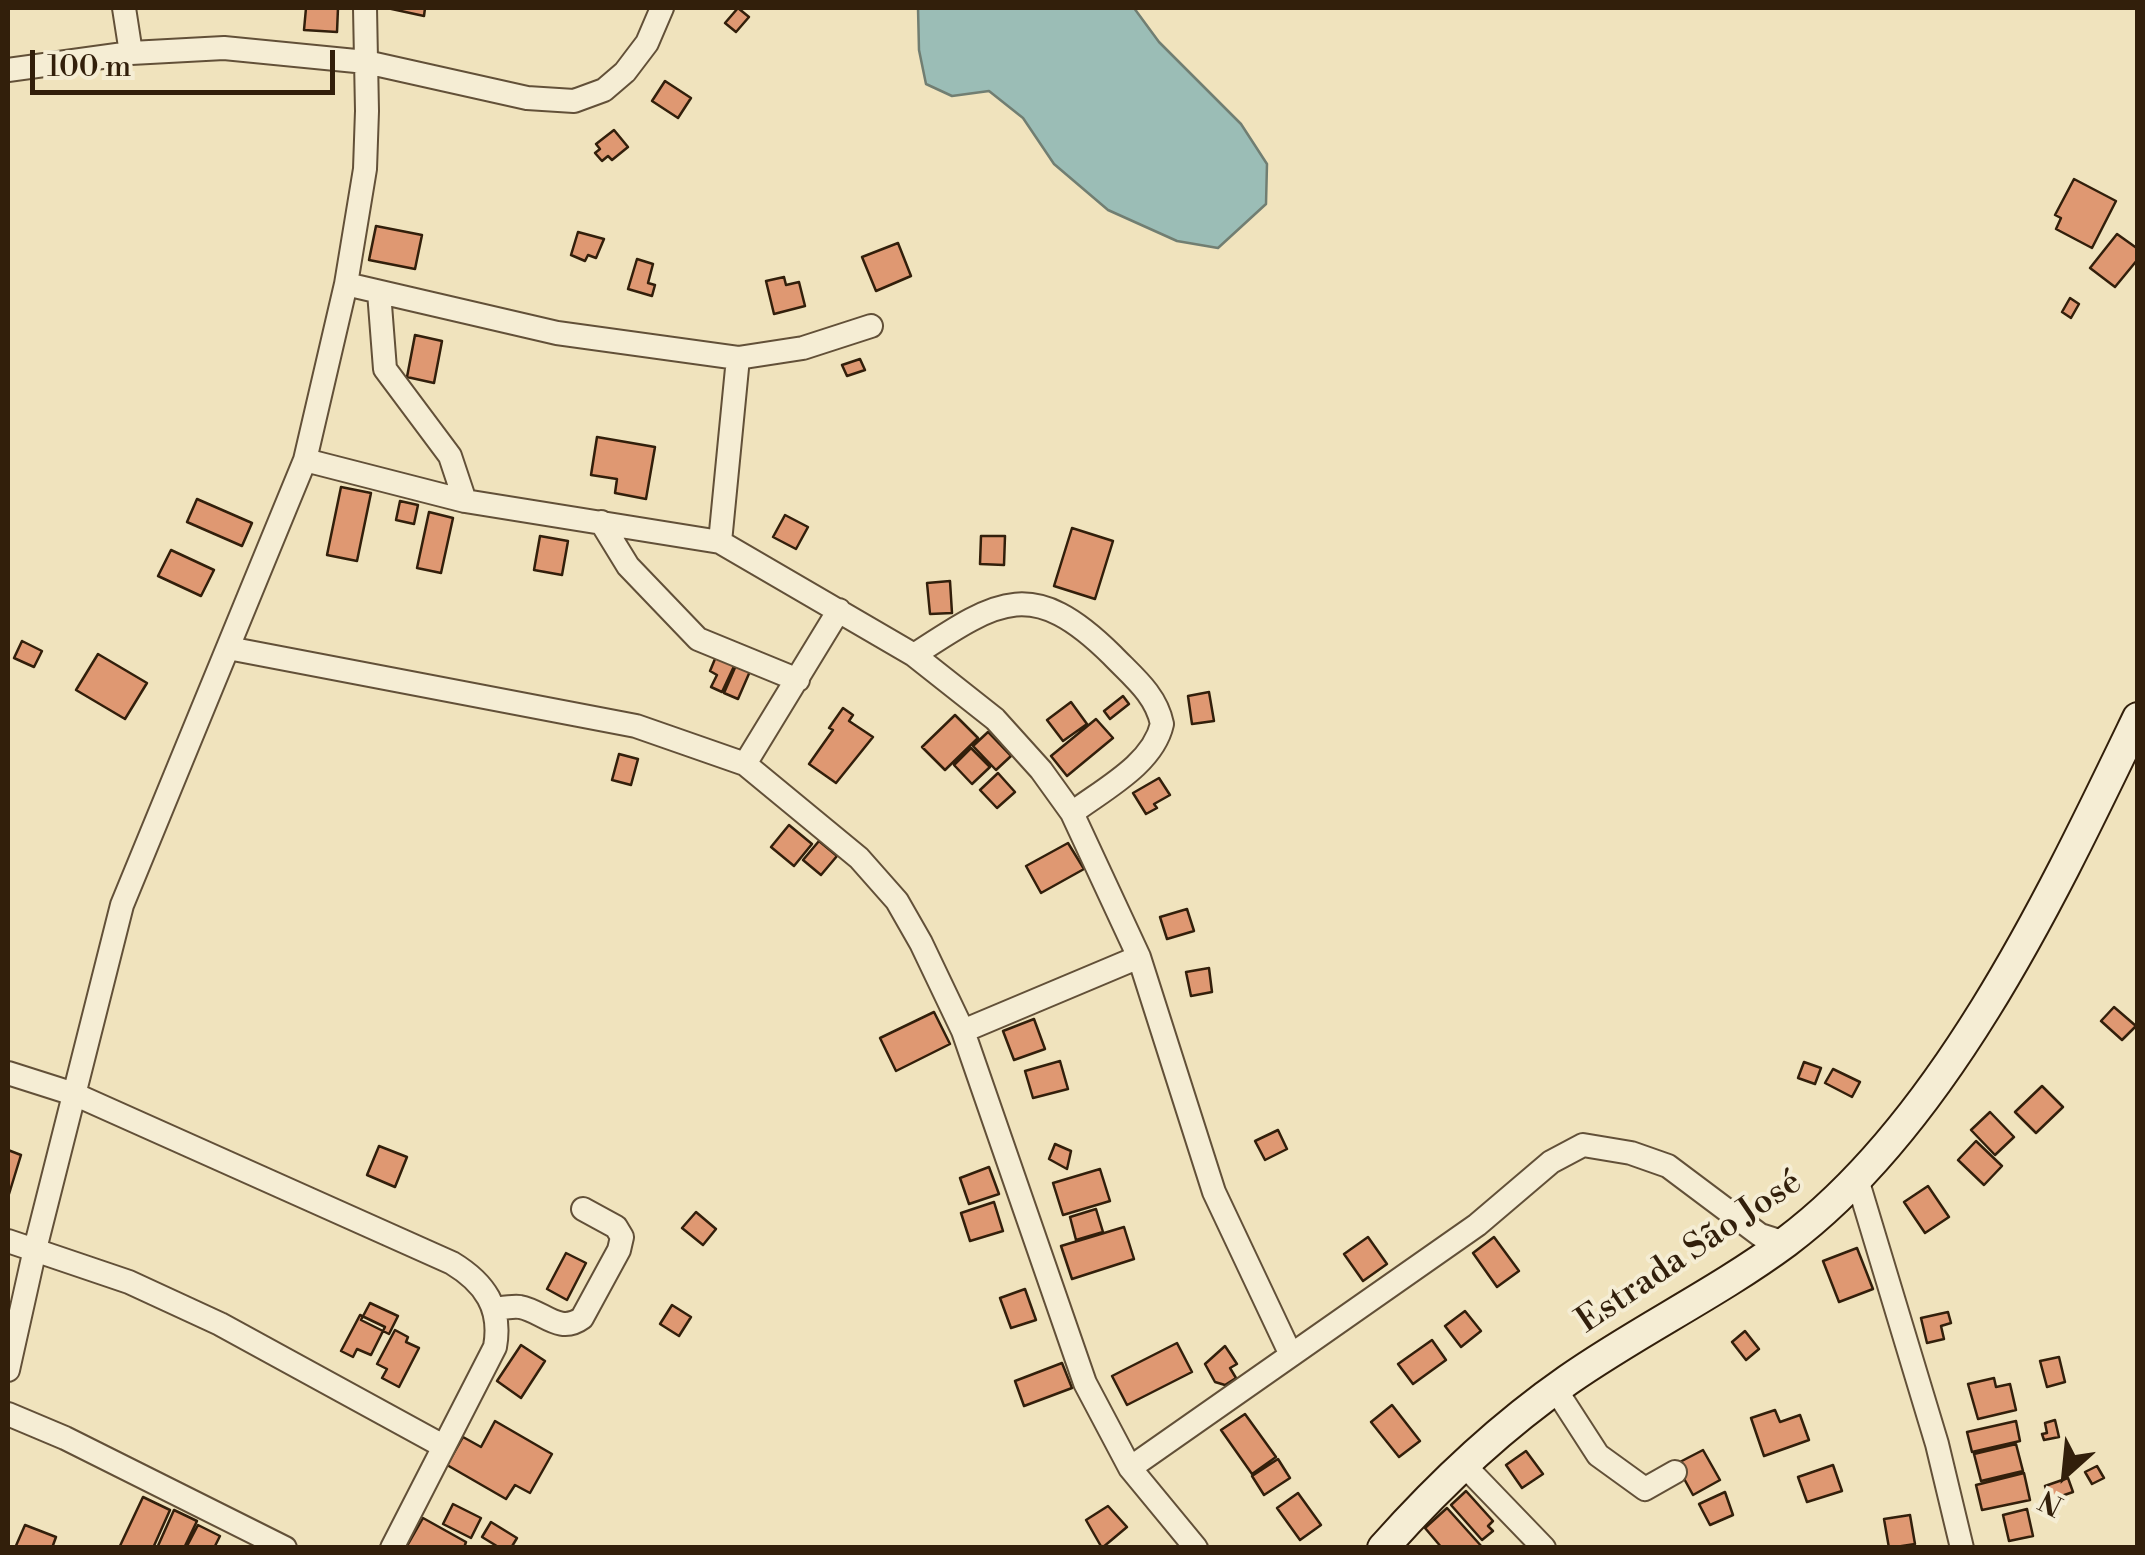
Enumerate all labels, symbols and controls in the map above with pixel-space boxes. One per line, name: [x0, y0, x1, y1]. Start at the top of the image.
scale bar: [35, 30, 340, 92]
text: 100 m: [47, 48, 131, 86]
street label: Estrada São José: [1570, 1162, 1810, 1344]
north arrow: [2015, 1425, 2115, 1525]
text: N: [2033, 1482, 2069, 1523]

